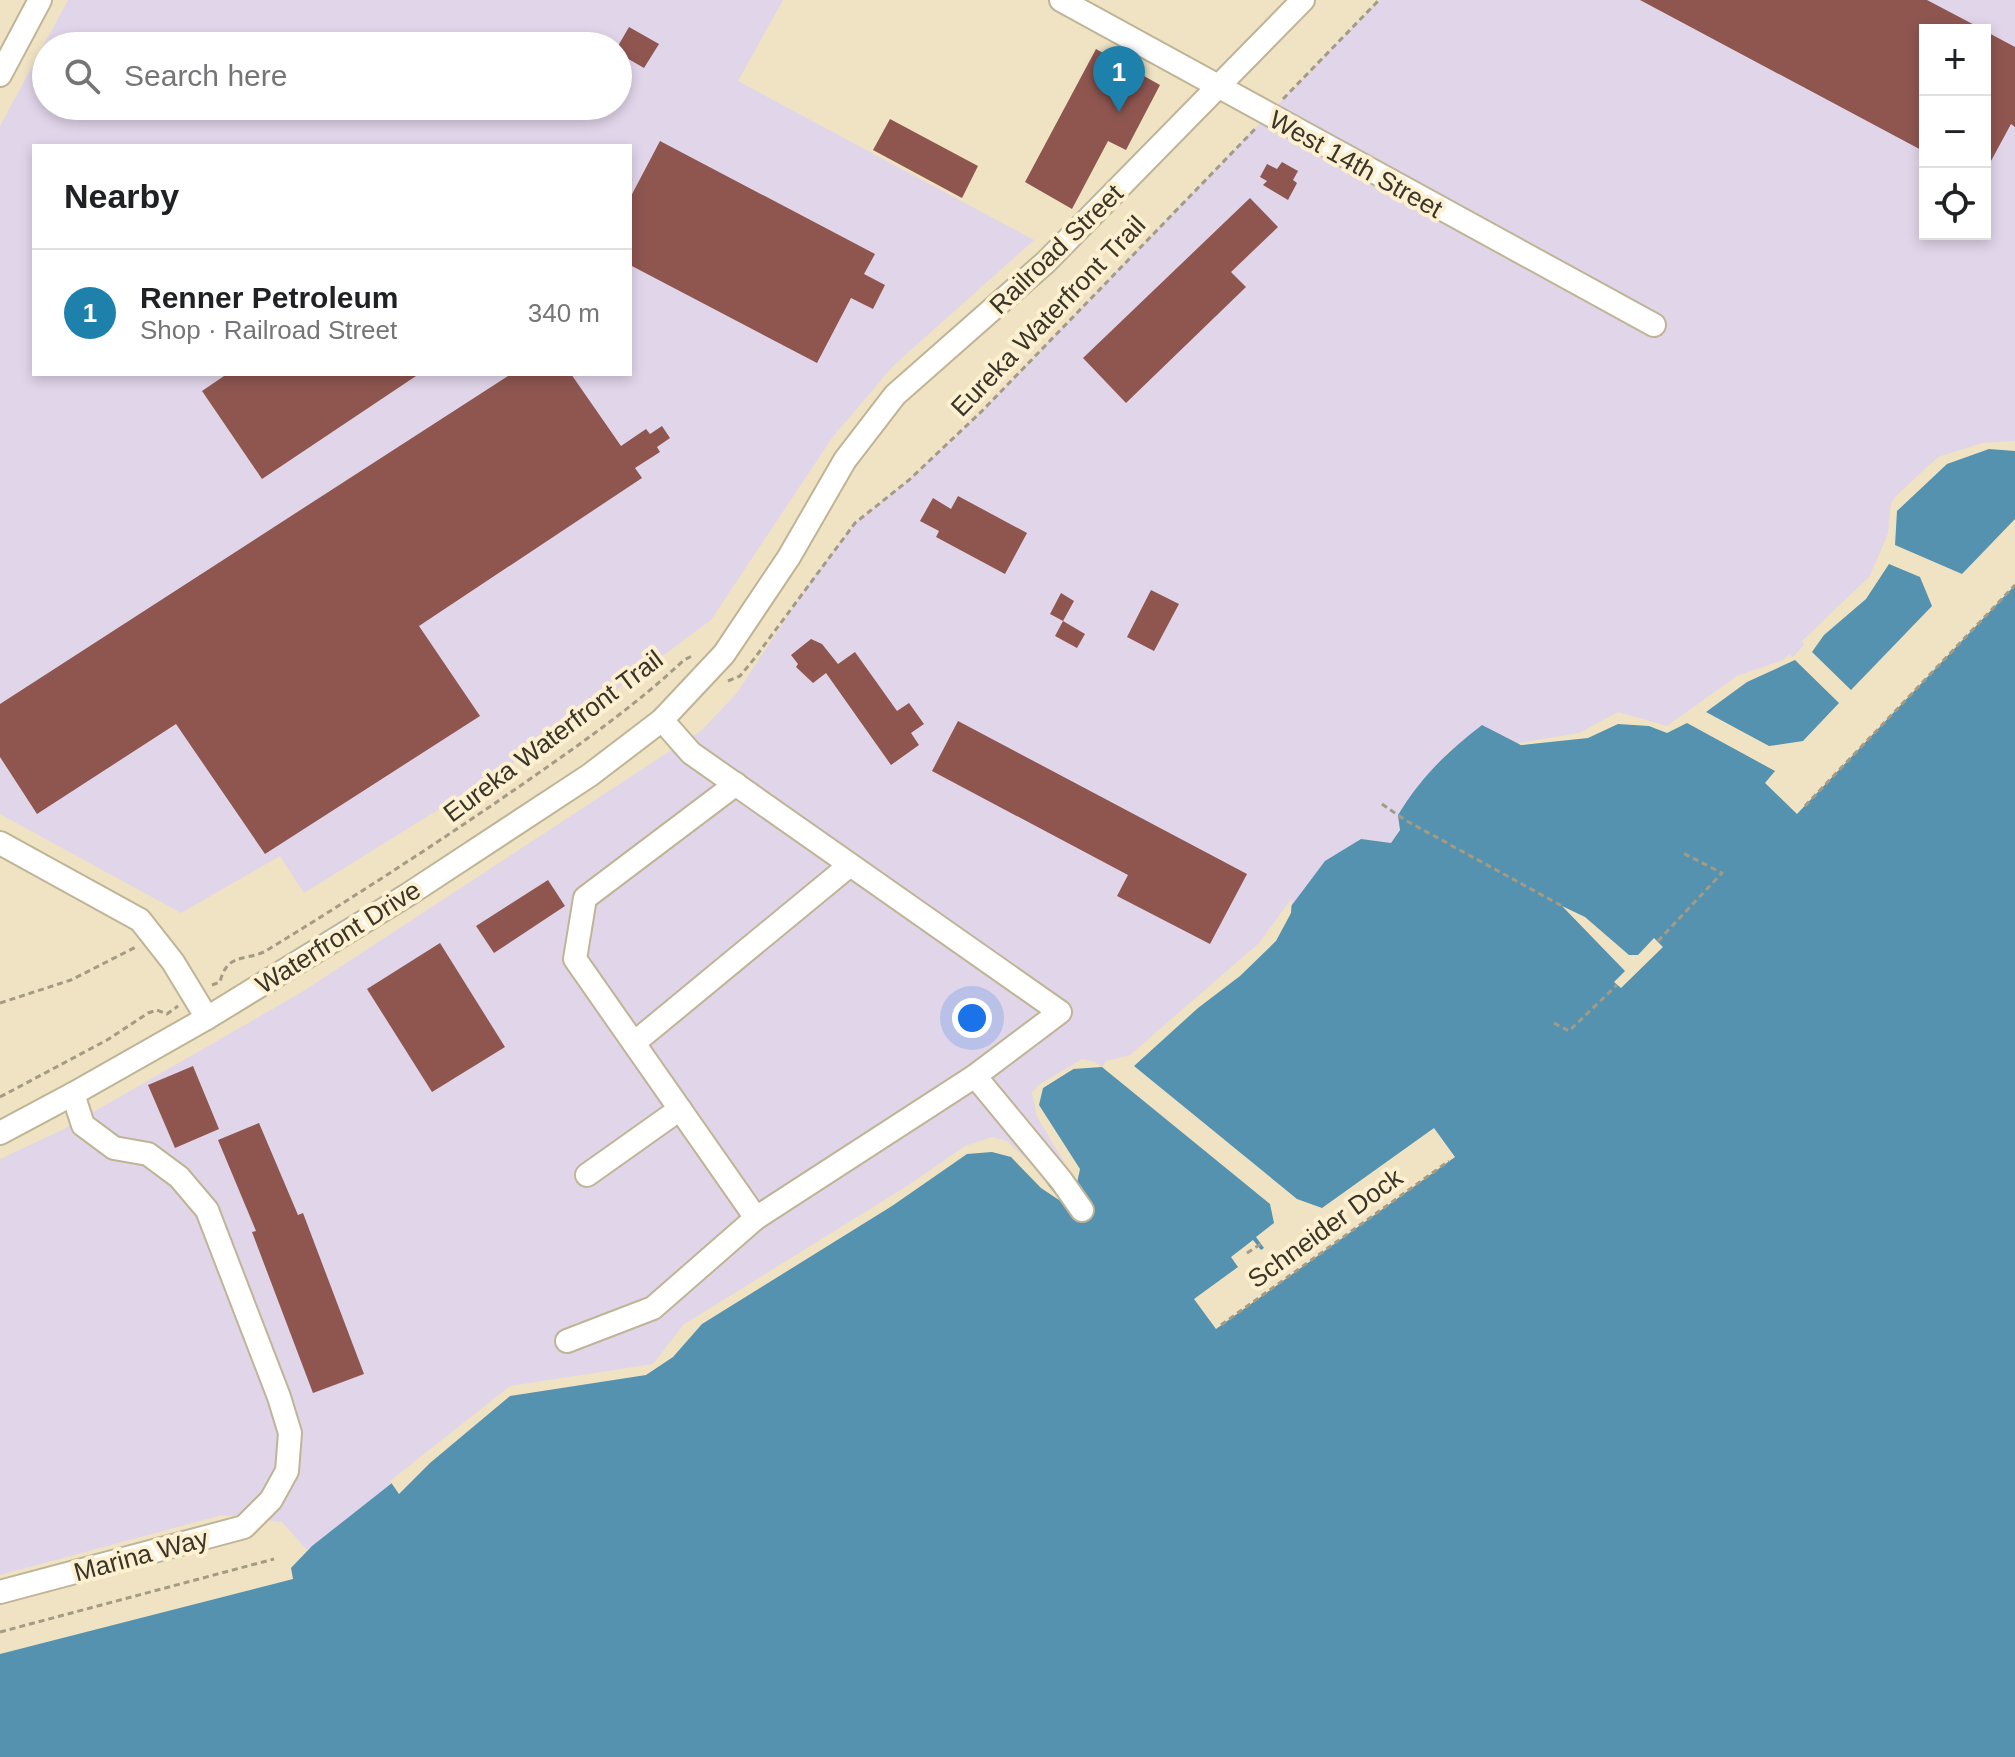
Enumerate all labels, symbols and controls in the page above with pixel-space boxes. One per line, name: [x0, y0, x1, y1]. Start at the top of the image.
map controls: [1919, 24, 1991, 240]
button: +: [1919, 24, 1991, 96]
search box: [32, 32, 632, 120]
pin: 1: [1093, 46, 1145, 112]
icon: search: [60, 54, 104, 98]
text: Search here: [124, 59, 287, 92]
button: −: [1919, 96, 1991, 168]
street label: West 14th Street: [1264, 104, 1448, 224]
button: locate: [1919, 168, 1991, 240]
text: Nearby: [64, 177, 179, 215]
street label: Railroad Street: [983, 177, 1129, 320]
street label: Eureka Waterfront Trail: [945, 210, 1151, 422]
text: Renner Petroleum: [140, 281, 398, 314]
text: 1: [83, 298, 97, 328]
text: 340 m: [528, 298, 600, 328]
text: Shop · Railroad Street: [140, 315, 397, 345]
street label: Eureka Waterfront Trail: [438, 644, 668, 828]
street label: Waterfront Drive: [250, 874, 426, 1000]
your location: [952, 998, 992, 1038]
street label: Schneider Dock: [1242, 1161, 1409, 1294]
street label: Marina Way: [71, 1523, 211, 1587]

